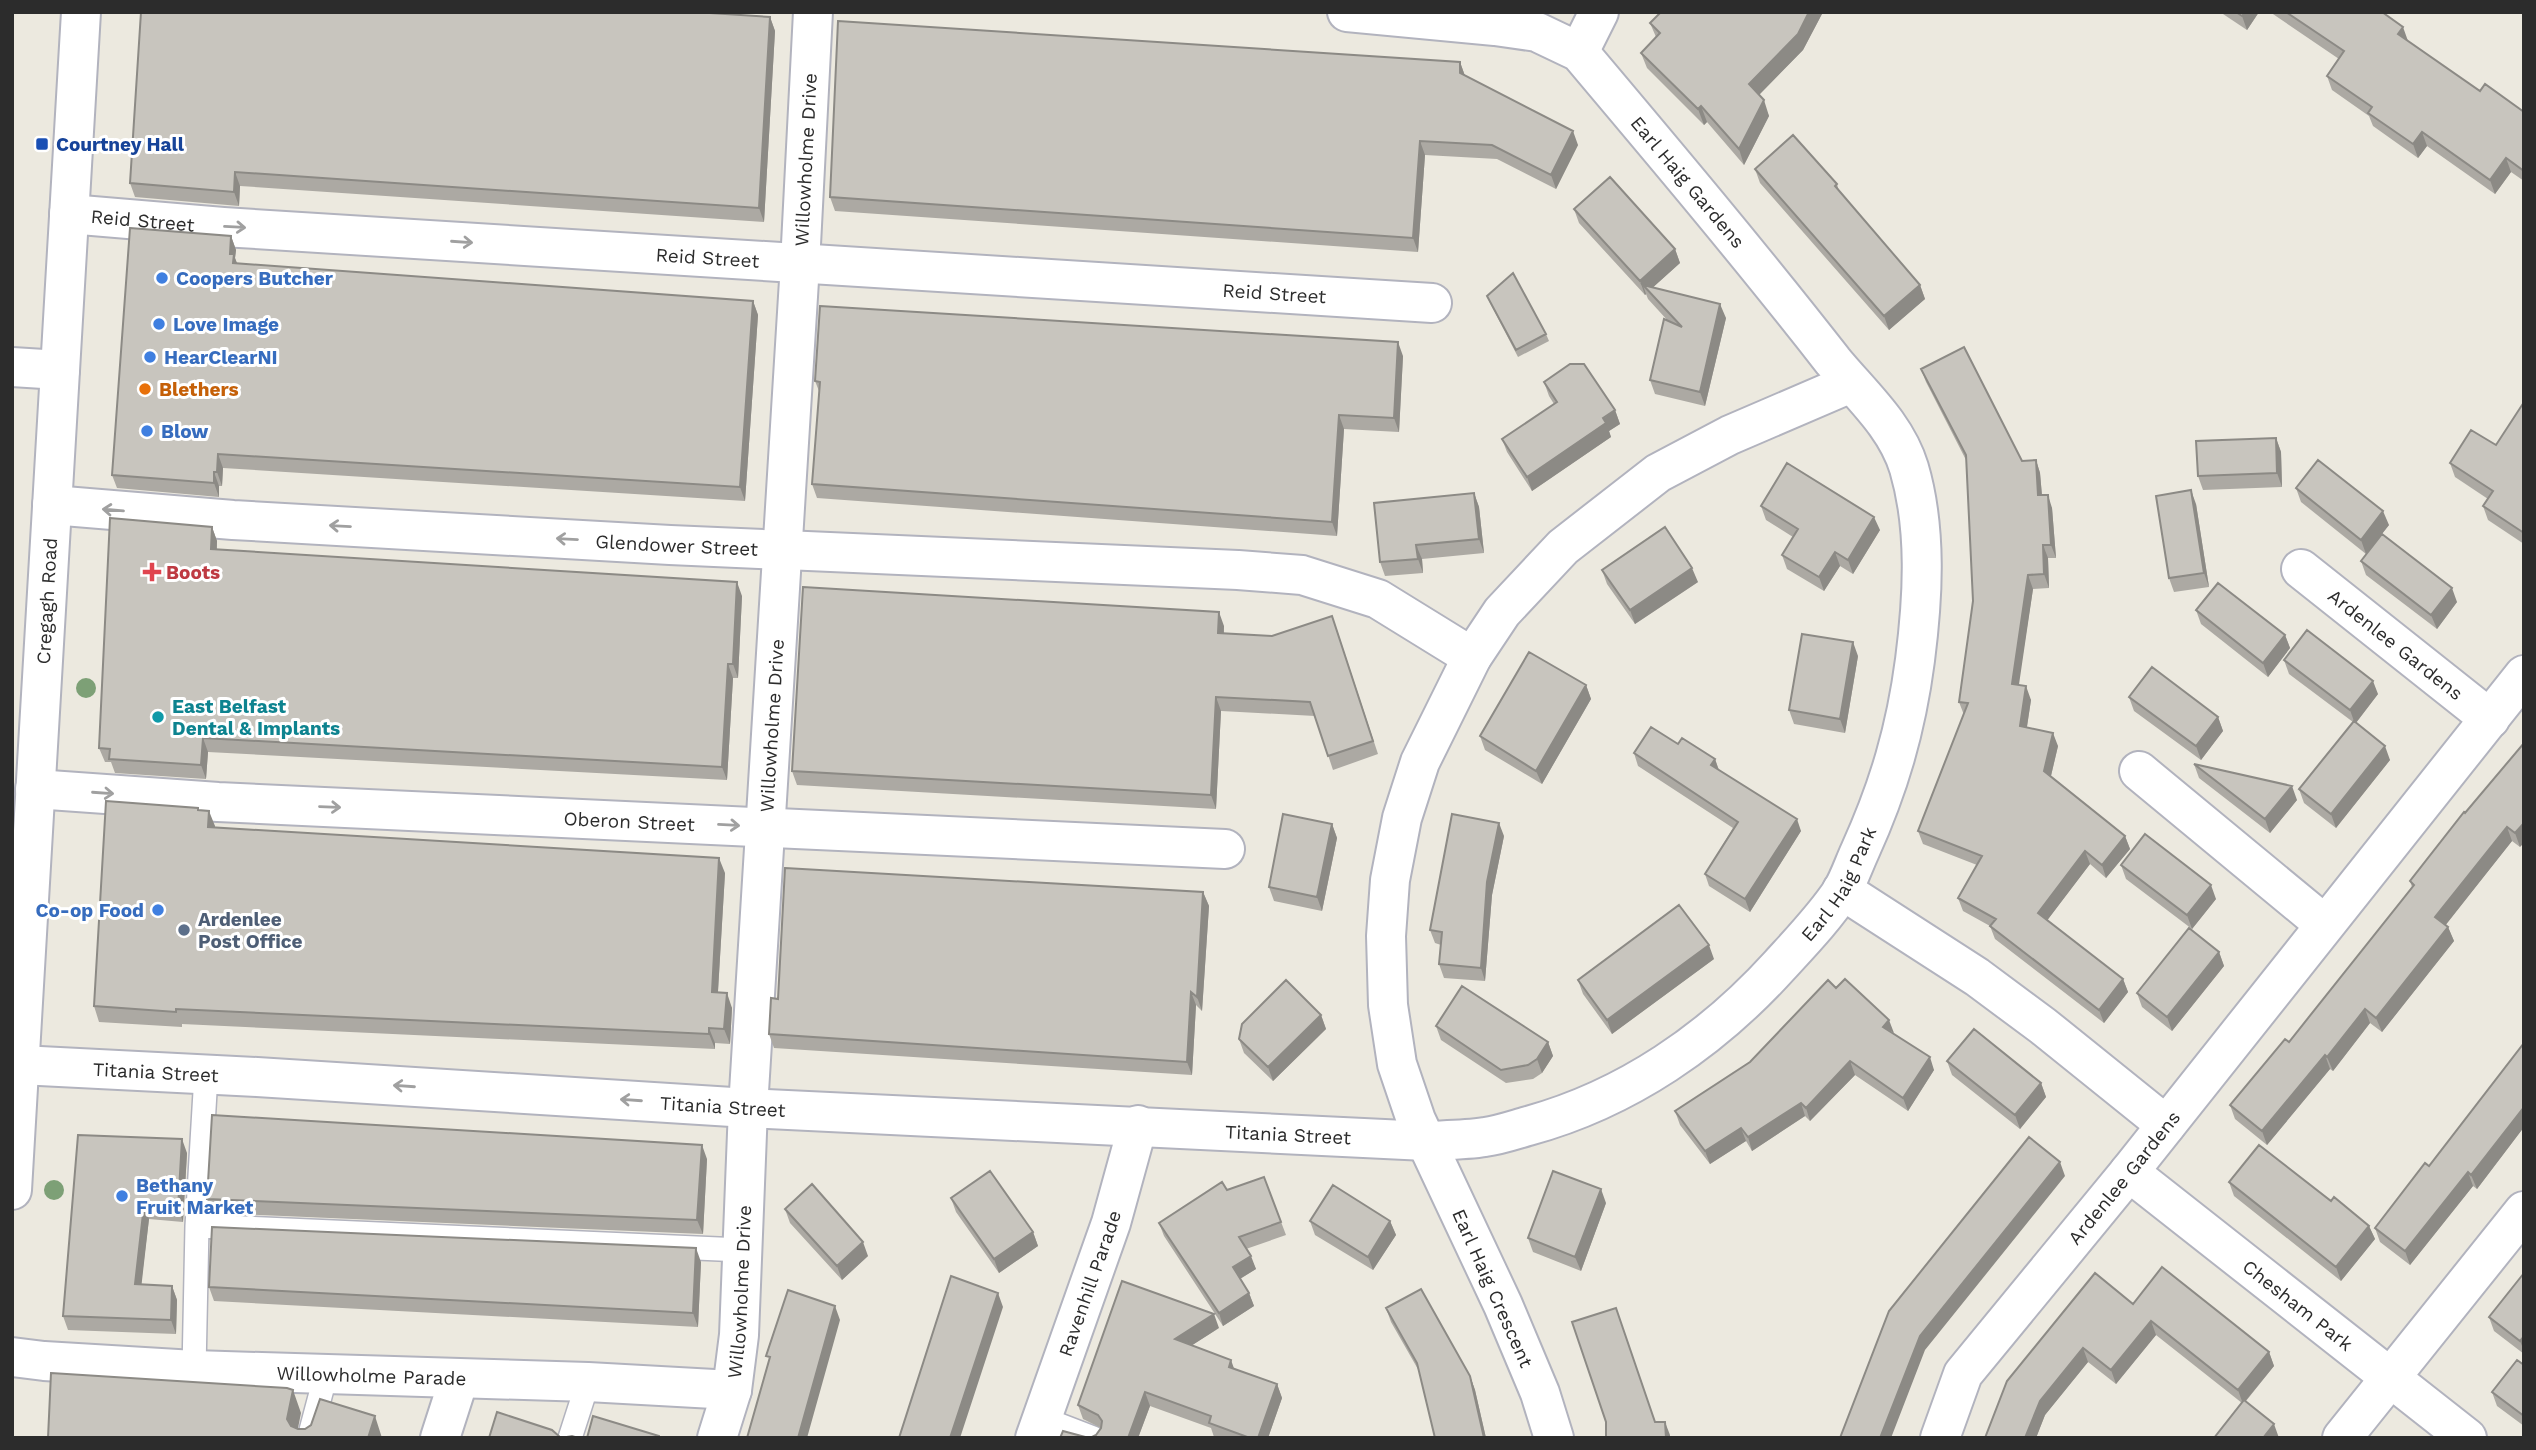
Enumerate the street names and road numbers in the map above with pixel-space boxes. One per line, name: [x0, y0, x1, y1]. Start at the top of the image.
street label: Willowholme Drive: [790, 72, 822, 247]
street label: Earl Haig Gardens: [1626, 112, 1749, 253]
street label: Reid Street: [90, 205, 196, 237]
street label: Reid Street: [655, 243, 760, 273]
street label: Reid Street: [1222, 279, 1327, 308]
street label: Glendower Street: [595, 530, 759, 561]
street label: Cregagh Road: [32, 537, 62, 665]
street label: Ardenlee Gardens: [2323, 584, 2467, 705]
street label: Willowholme Drive: [755, 638, 789, 813]
street label: Oberon Street: [563, 807, 695, 836]
street label: Earl Haig Park: [1796, 823, 1881, 946]
street label: Titania Street: [92, 1058, 219, 1087]
street label: Titania Street: [659, 1091, 786, 1122]
street label: Ardenlee Gardens: [2063, 1106, 2185, 1249]
street label: Titania Street: [1225, 1120, 1352, 1149]
street label: Willowholme Drive: [723, 1204, 756, 1380]
street label: Earl Haig Crescent: [1447, 1205, 1538, 1371]
street label: Ravenhill Parade: [1054, 1208, 1126, 1360]
street label: Chesham Park: [2238, 1255, 2358, 1356]
street label: Willowholme Parade: [276, 1362, 467, 1390]

